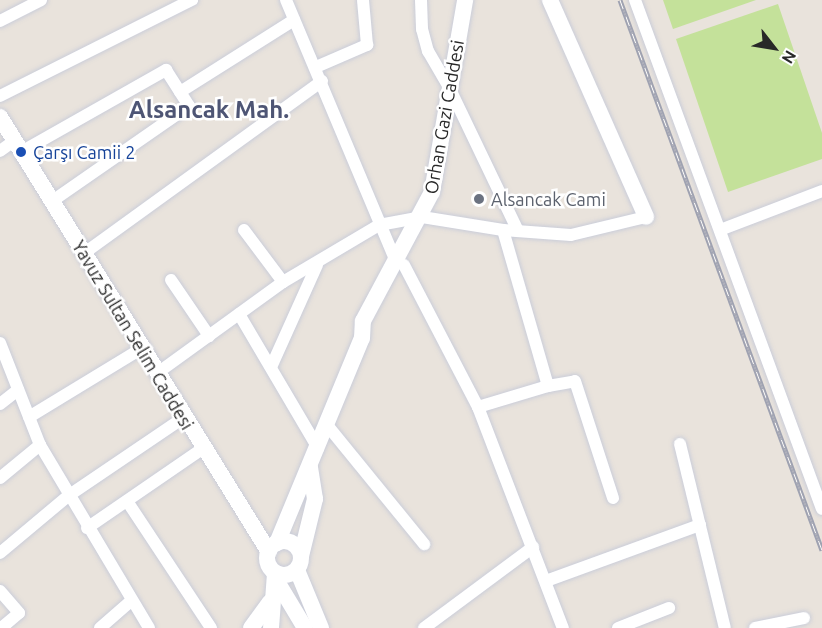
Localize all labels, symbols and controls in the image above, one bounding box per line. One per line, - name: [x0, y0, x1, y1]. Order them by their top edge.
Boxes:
- north arrow: [744, 18, 804, 78]
- street label: Orhan Gazi Caddesi: [420, 38, 468, 196]
- text: N: [779, 48, 800, 67]
- district label: Alsancak Mah.: [129, 96, 289, 124]
- place label: Çarşı Camii 2: [33, 141, 135, 163]
- marker: Çarşı Camii 2: [14, 145, 28, 159]
- place label: Alsancak Cami: [491, 188, 606, 210]
- marker: Alsancak Cami: [472, 192, 486, 206]
- street label: Yavuz Sultan Selim Caddesi: [68, 236, 198, 434]

